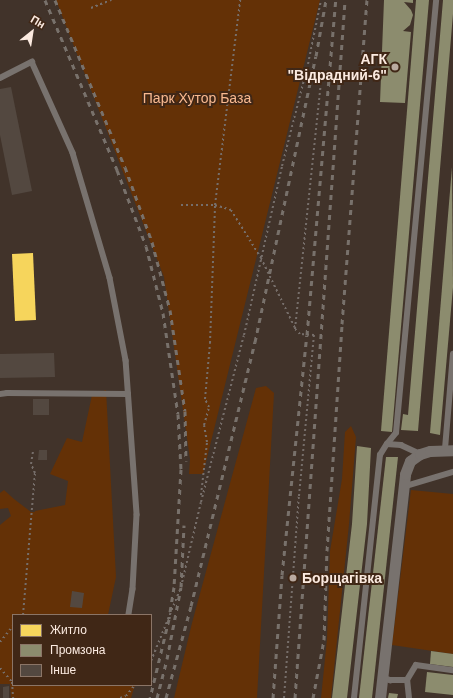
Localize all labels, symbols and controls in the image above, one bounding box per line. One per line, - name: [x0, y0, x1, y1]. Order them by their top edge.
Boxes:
- north arrow: [12, 12, 52, 52]
- text: Пн: [29, 13, 47, 30]
- place label: АГК "Відрадний-6": [287, 51, 387, 84]
- marker: АГК "Відрадний-6": [390, 62, 400, 72]
- park label: Парк Хутор База: [143, 90, 251, 106]
- place label: Борщагівка: [302, 570, 382, 586]
- marker: Борщагівка: [287, 572, 299, 584]
- legend: [12, 614, 152, 686]
- text: Житло: [50, 623, 87, 637]
- text: Промзона: [50, 643, 105, 657]
- text: Інше: [50, 663, 76, 677]

